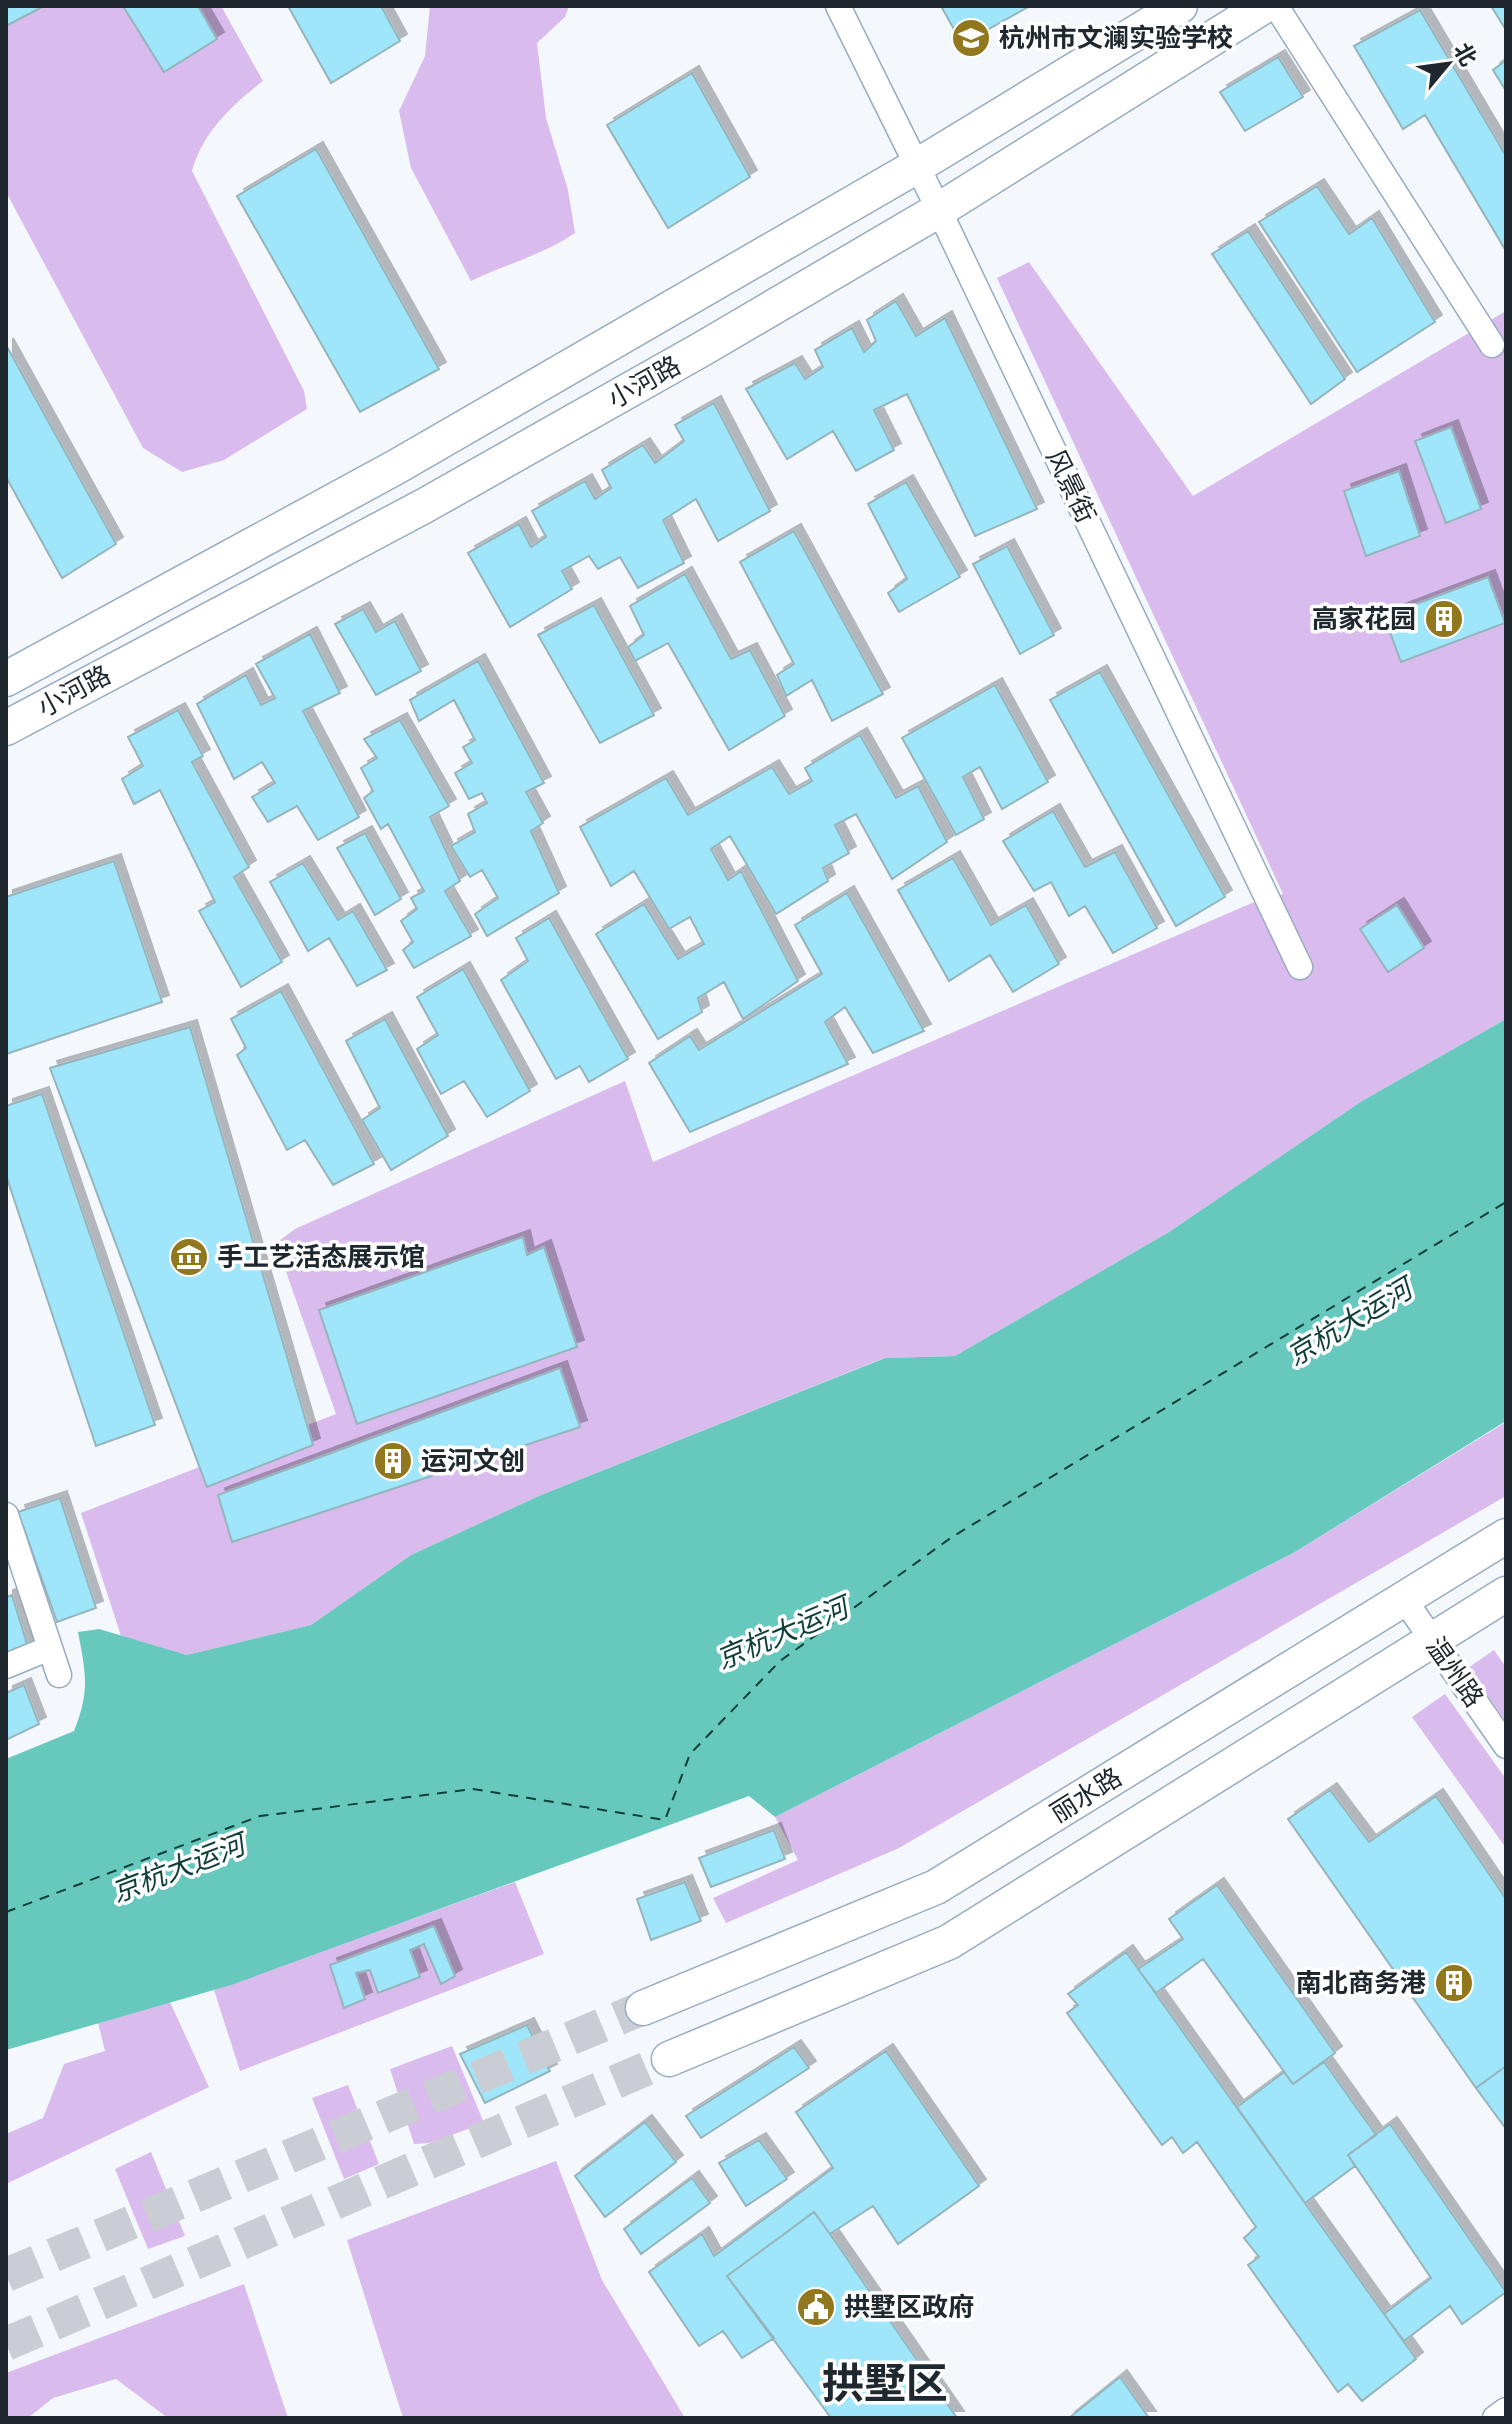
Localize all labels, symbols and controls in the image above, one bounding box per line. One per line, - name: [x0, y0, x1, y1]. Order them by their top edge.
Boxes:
- school or university icon: 杭州市文澜实验学校: [950, 17, 992, 59]
- place label: 杭州市文澜实验学校: [999, 23, 1233, 53]
- north arrow: [1408, 24, 1488, 104]
- text: 北: [1449, 39, 1481, 70]
- street label: 小河路: [603, 350, 685, 414]
- street label: 风景街: [1040, 444, 1102, 528]
- building icon: 高家花园: [1423, 598, 1465, 640]
- place label: 高家花园: [1312, 604, 1416, 634]
- street label: 小河路: [33, 659, 115, 723]
- museum icon: 手工艺活态展示馆: [168, 1236, 210, 1278]
- place label: 手工艺活态展示馆: [217, 1242, 425, 1272]
- water label: 京杭大运河: [1281, 1270, 1422, 1373]
- building icon: 运河文创: [372, 1440, 414, 1482]
- place label: 运河文创: [421, 1446, 525, 1476]
- water label: 京杭大运河: [711, 1589, 858, 1676]
- street label: 温州路: [1420, 1631, 1490, 1713]
- street label: 丽水路: [1045, 1762, 1127, 1828]
- water label: 京杭大运河: [107, 1826, 254, 1909]
- building icon: 南北商务港: [1433, 1962, 1475, 2004]
- place label: 南北商务港: [1296, 1968, 1426, 1998]
- public building icon: 拱墅区政府: [795, 2286, 837, 2328]
- place label: 拱墅区政府: [844, 2292, 974, 2322]
- district label: 拱墅区: [822, 2359, 948, 2408]

